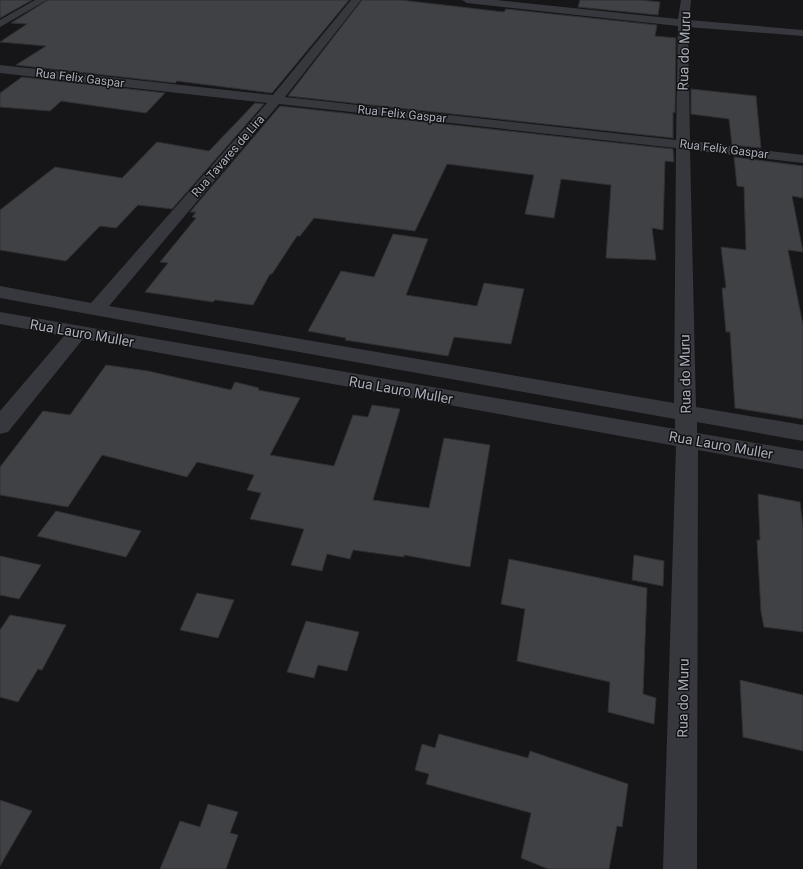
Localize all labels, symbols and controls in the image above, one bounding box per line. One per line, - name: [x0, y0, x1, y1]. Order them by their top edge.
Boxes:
- street label: Rua do Muru: [675, 11, 693, 91]
- street label: Rua Felix Gaspar: [35, 66, 125, 90]
- street label: Rua Felix Gaspar: [357, 102, 447, 126]
- street label: Rua Tavares de Lira: [189, 112, 267, 200]
- street label: Rua Felix Gaspar: [679, 137, 769, 161]
- street label: Rua Lauro Muller: [29, 316, 135, 350]
- street label: Rua do Muru: [676, 334, 694, 414]
- street label: Rua Lauro Muller: [348, 373, 454, 407]
- street label: Rua Lauro Muller: [668, 428, 774, 462]
- street label: Rua do Muru: [674, 658, 692, 738]

